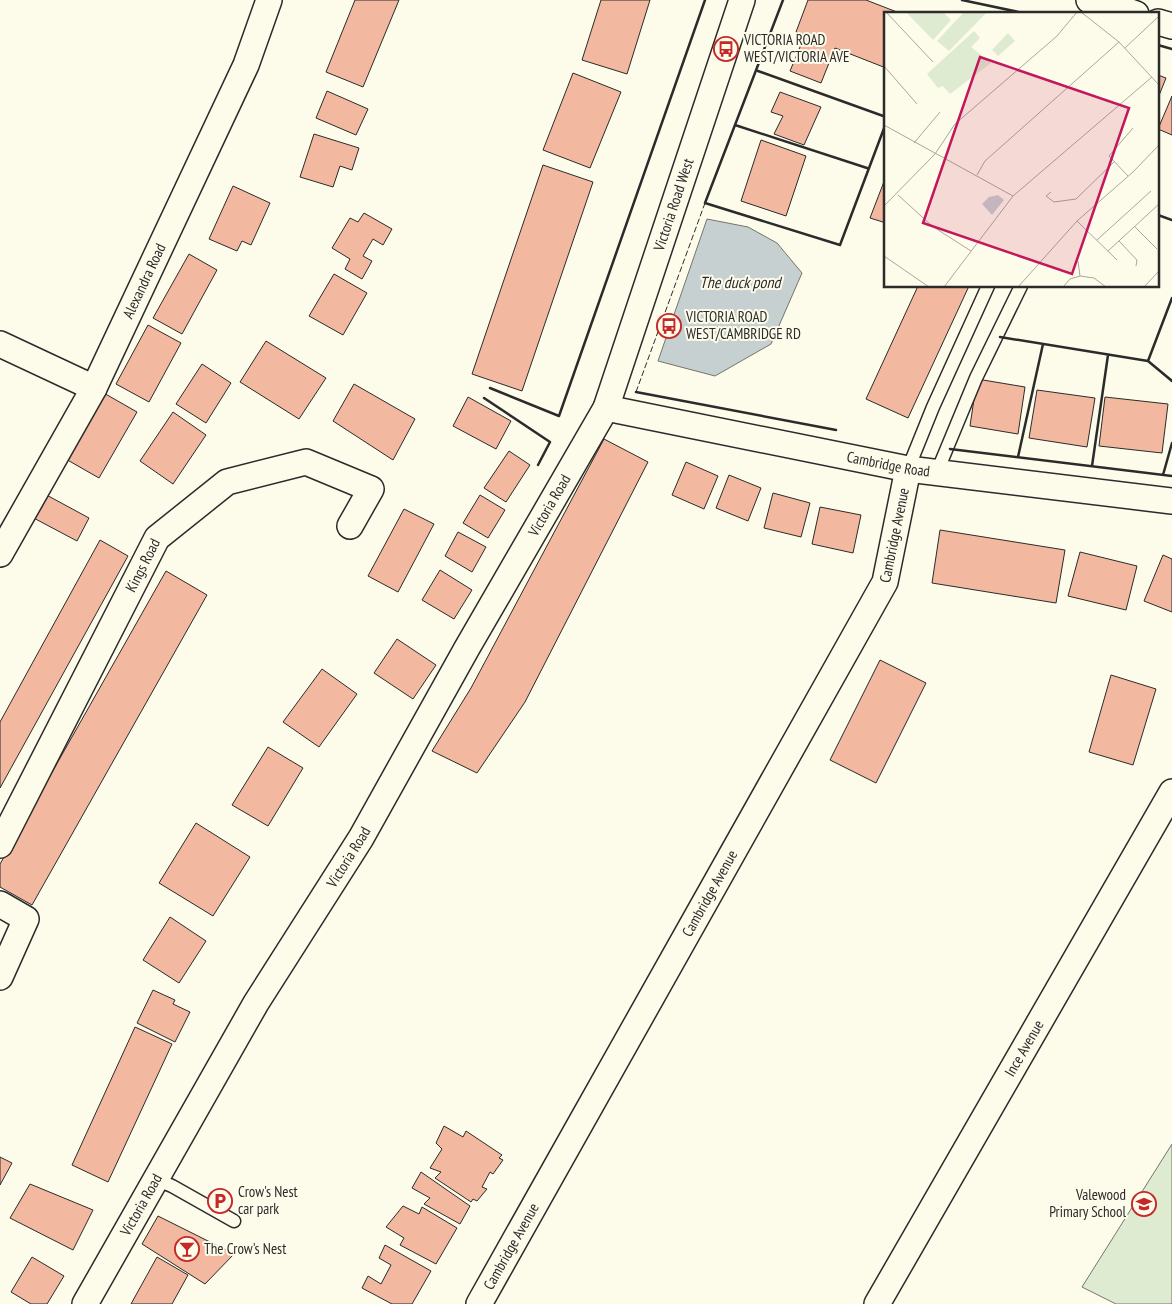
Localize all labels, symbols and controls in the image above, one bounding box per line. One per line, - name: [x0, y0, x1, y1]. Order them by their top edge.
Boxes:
- inset map: [884, 12, 1160, 288]
- place label: VICTORIA ROAD WEST/VICTORIA AVE: [743, 30, 849, 66]
- bus stop icon: VICTORIA ROAD WEST/VICTORIA AVE: [713, 36, 739, 62]
- street label: Victoria Road West: [649, 156, 698, 254]
- street label: Alexandra Road: [118, 240, 170, 321]
- water label: The duck pond: [700, 272, 782, 292]
- place label: VICTORIA ROAD WEST/CAMBRIDGE RD: [685, 307, 801, 343]
- bus stop icon: VICTORIA ROAD WEST/CAMBRIDGE RD: [656, 313, 682, 339]
- street label: Cambridge Road: [845, 447, 931, 481]
- street label: Victoria Road: [523, 471, 574, 540]
- street label: Cambridge Avenue: [875, 486, 913, 584]
- street label: Kings Road: [121, 535, 164, 595]
- street label: Victoria Road: [321, 823, 374, 892]
- street label: Cambridge Avenue: [678, 847, 741, 940]
- street label: Ince Avenue: [1000, 1016, 1048, 1080]
- street label: Victoria Road: [115, 1170, 166, 1240]
- place label: Crow's Nest car park: [238, 1182, 298, 1218]
- place label: Valewood Primary School: [1049, 1185, 1126, 1221]
- parking icon: Crow's Nest car park: [207, 1188, 233, 1214]
- school or university icon: Valewood Primary School: [1131, 1191, 1157, 1217]
- street label: Cambridge Avenue: [479, 1200, 543, 1293]
- bar icon: The Crow's Nest: [174, 1236, 200, 1262]
- place label: The Crow's Nest: [204, 1239, 286, 1258]

